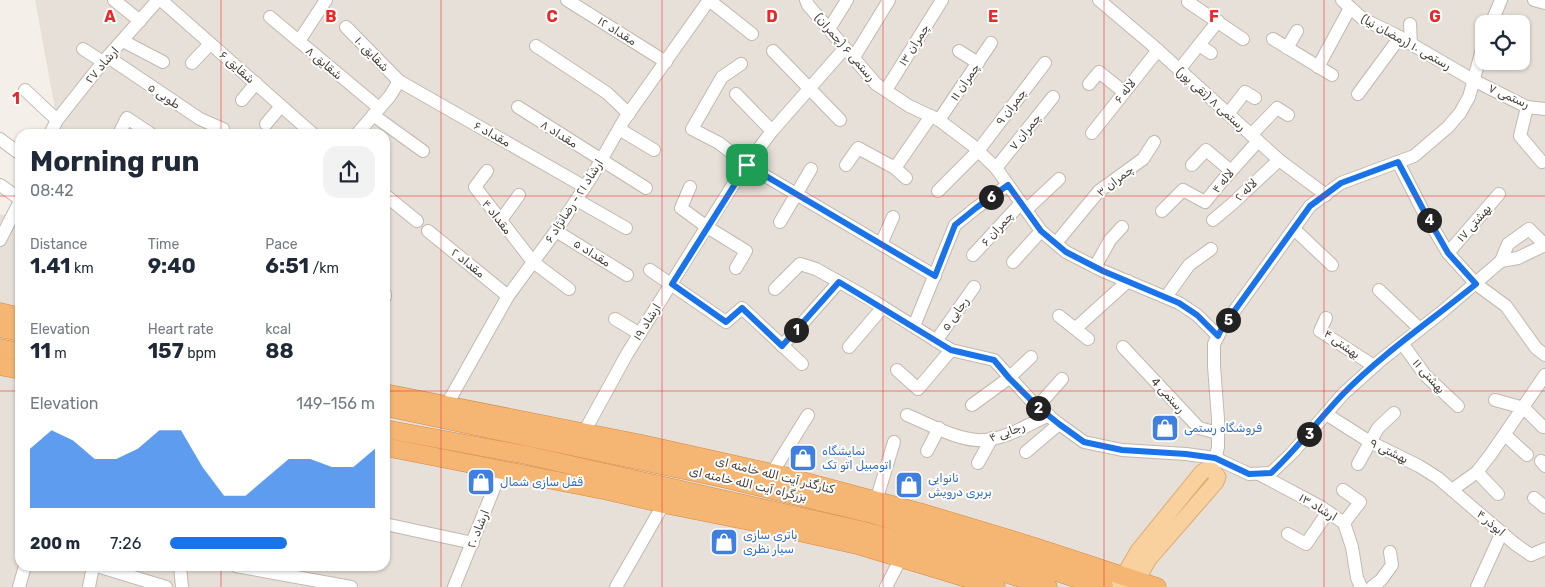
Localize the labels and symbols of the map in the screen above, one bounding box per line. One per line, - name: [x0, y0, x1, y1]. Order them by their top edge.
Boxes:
- text: A: [104, 7, 116, 26]
- text: B: [325, 7, 337, 26]
- text: C: [546, 7, 558, 26]
- text: D: [766, 7, 778, 26]
- text: E: [988, 7, 998, 26]
- text: F: [1209, 7, 1219, 26]
- text: G: [1429, 7, 1441, 26]
- street label: رستمی ۶ (چمران): [811, 10, 878, 84]
- street label: رستمی ۱۰ (رمضان نیا): [1358, 11, 1454, 73]
- street label: مقداد ۱۲: [595, 14, 639, 49]
- street label: چمران ۱۳: [896, 22, 933, 69]
- street label: شقایق ۱۰: [351, 34, 392, 75]
- street label: ارشاد ۲۷: [82, 44, 122, 87]
- street label: شقایق ۸: [302, 44, 345, 83]
- street label: شقایق ۶: [216, 48, 258, 87]
- street label: چمران ۱۱: [947, 61, 983, 104]
- street label: رستمی ۸ (تقی پور): [1173, 64, 1249, 135]
- street label: لاله ۶: [1111, 76, 1139, 106]
- street label: طوبی ۵: [145, 80, 183, 113]
- street label: رستمی ۷: [1486, 81, 1532, 112]
- street label: چمران ۹: [993, 86, 1030, 128]
- text: 1: [12, 89, 20, 108]
- street label: چمران ۷: [1006, 111, 1045, 154]
- street label: مقداد ۸: [538, 117, 580, 151]
- street label: مقداد ۶: [471, 118, 513, 150]
- pin: [726, 144, 768, 186]
- street label: ارشاد ۲۱ - رضانژاد ۶: [542, 157, 607, 246]
- street label: چمران ۳: [1094, 162, 1137, 200]
- street label: لاله ۴: [1209, 166, 1237, 196]
- street label: لاله ۲: [1232, 176, 1260, 204]
- pin: 6: [978, 184, 1004, 210]
- street label: مقداد ۴: [479, 197, 515, 237]
- street label: بهشتی ۱۷: [1454, 201, 1495, 245]
- pin: 4: [1416, 208, 1442, 232]
- street label: چمران ۶: [978, 209, 1017, 250]
- street label: مقداد ۵: [571, 236, 613, 270]
- street label: مقداد ۲: [448, 245, 488, 281]
- street label: رجایی ۵: [938, 295, 972, 334]
- street label: ارشاد ۱۹: [630, 301, 665, 344]
- pin: 5: [1216, 308, 1240, 332]
- pin: 1: [784, 318, 808, 342]
- street label: بهشتی ۴: [1321, 327, 1363, 362]
- street label: بهشتی ۱۱: [1409, 356, 1448, 397]
- street label: رستمی 4: [1147, 374, 1188, 416]
- pin: 2: [1026, 396, 1050, 420]
- shop icon: فروشگاه رستمی: [1150, 413, 1180, 443]
- street label: رجایی ۴: [987, 419, 1027, 446]
- place label: فروشگاه رستمی: [1184, 421, 1262, 436]
- pin: 3: [1296, 422, 1322, 446]
- street label: بهشتی ۹: [1367, 436, 1411, 467]
- shop icon: نمایشگاه اتومبیل اتو تک: [788, 443, 818, 473]
- place label: نمایشگاه اتومبیل اتو تک: [822, 444, 892, 473]
- street label: کنارگذر آیت الله خامنه ای: [714, 453, 836, 498]
- street label: بزرگراه آیت الله خامنه ای: [688, 464, 808, 505]
- shop icon: قفل سازی شمال: [466, 467, 496, 497]
- shop icon: نانوایی بربری درویش: [894, 470, 924, 500]
- place label: نانوایی بربری درویش: [928, 471, 992, 500]
- place label: قفل سازی شمال: [500, 475, 583, 490]
- street label: ارشاد ۱۳: [1296, 490, 1340, 525]
- street label: ابوذر ۴: [1473, 507, 1508, 540]
- street label: ارشاد ۲۰: [464, 508, 493, 551]
- shop icon: باتری سازی سیار نظری: [709, 527, 739, 557]
- place label: باتری سازی سیار نظری: [743, 528, 798, 557]

